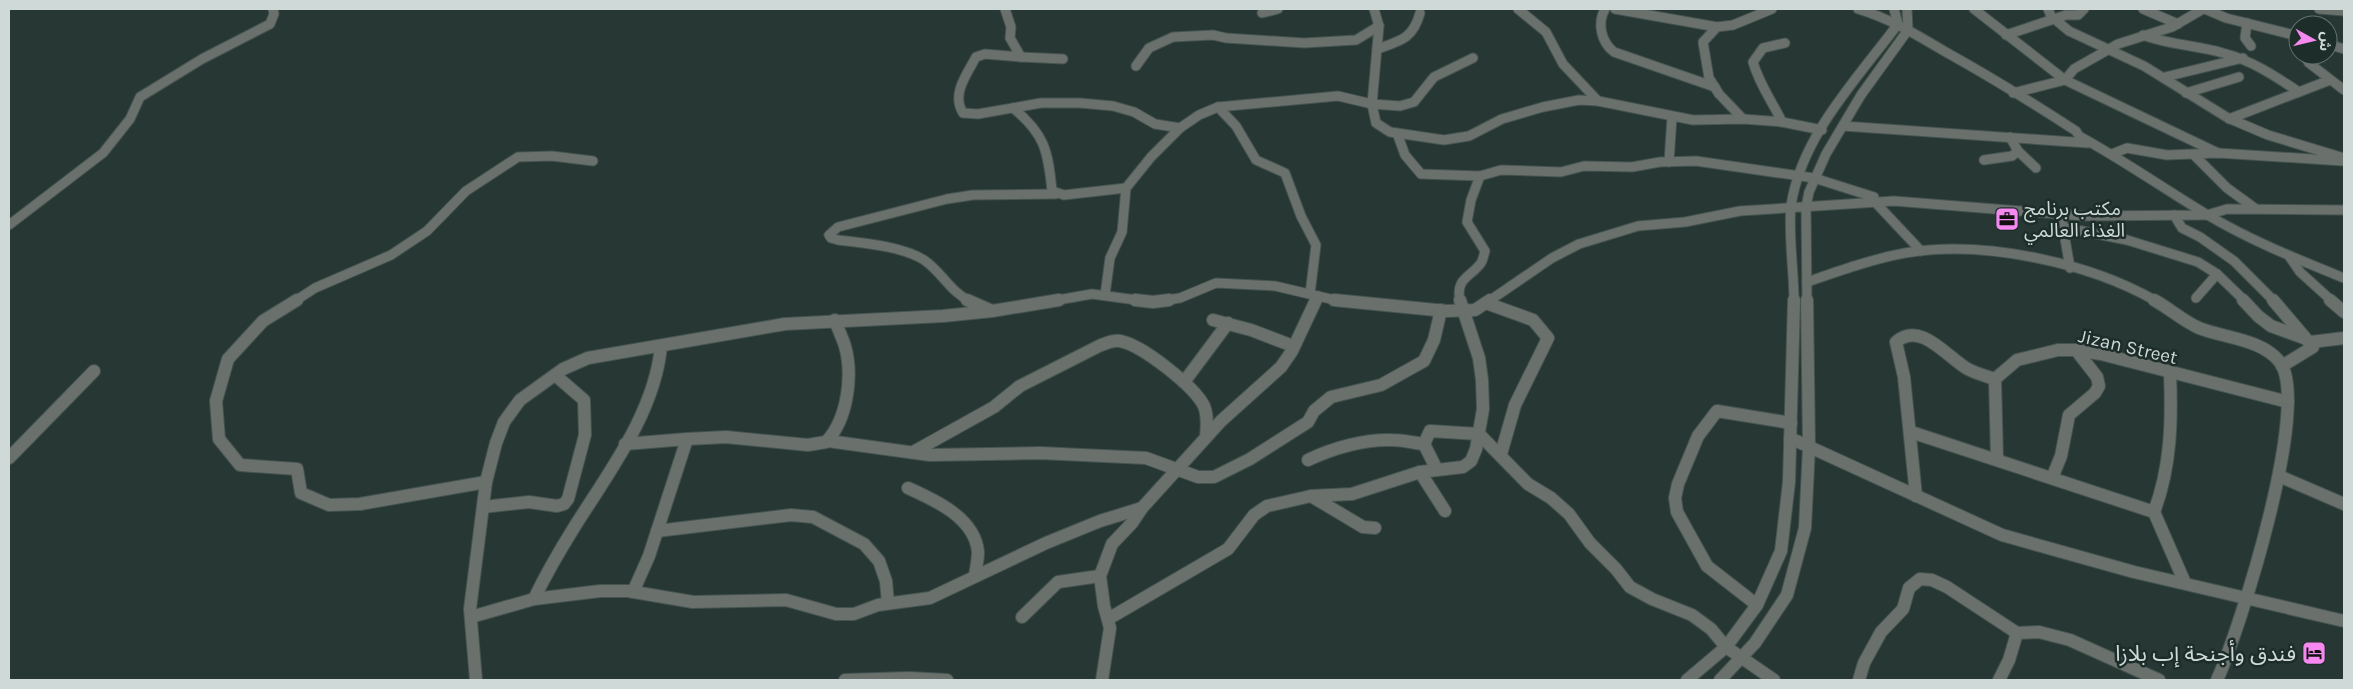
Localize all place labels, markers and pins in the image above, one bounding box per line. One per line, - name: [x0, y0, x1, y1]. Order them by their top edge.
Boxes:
- place label: مكتب برنامج الغذاء العالمي: [2024, 198, 2125, 245]
- office icon: مكتب برنامج الغذاء العالمي: [1994, 206, 2020, 232]
- place label: فندق وأجنحة إب بلازا: [2115, 640, 2296, 668]
- hotel icon: فندق وأجنحة إب بلازا: [2301, 640, 2327, 666]

